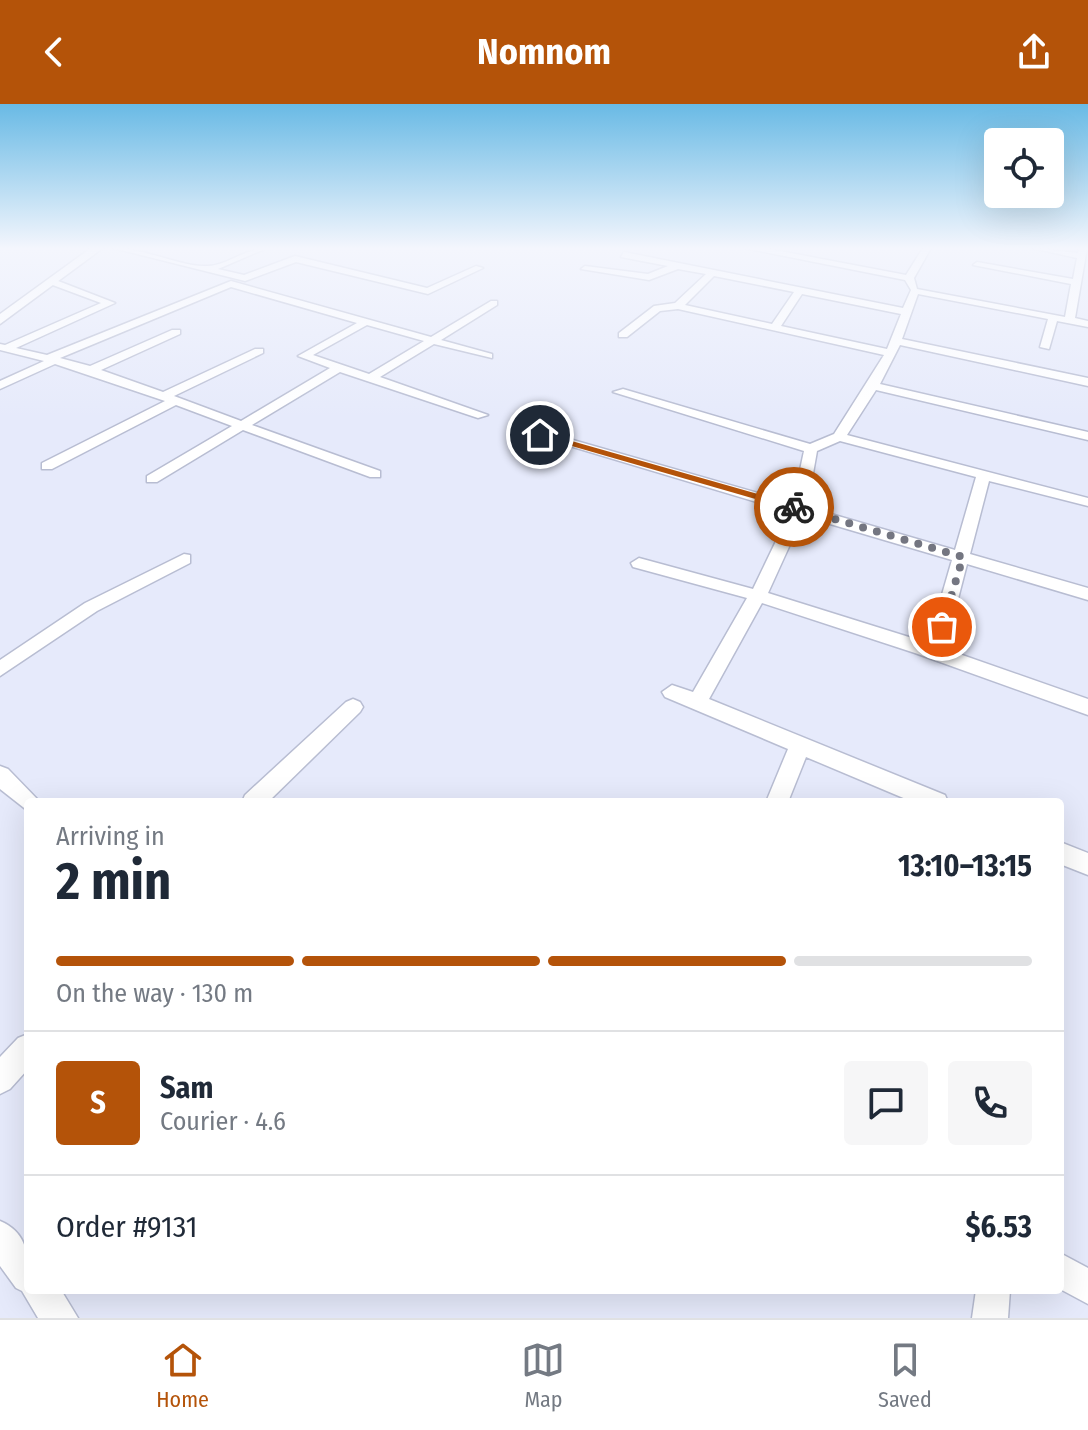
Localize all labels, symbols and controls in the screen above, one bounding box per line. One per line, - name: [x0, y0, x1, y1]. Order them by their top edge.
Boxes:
- icon: back: [32, 30, 76, 74]
- text: Nomnom: [477, 30, 611, 74]
- icon: share: [1012, 30, 1056, 74]
- map controls: [984, 128, 1064, 208]
- button: locate: [984, 128, 1064, 208]
- pin: [506, 401, 574, 469]
- icon: home: [518, 413, 562, 457]
- courier: [754, 467, 834, 547]
- icon: bike: [772, 485, 816, 529]
- pin: [908, 593, 976, 661]
- icon: bag: [920, 605, 964, 649]
- text: Arriving in: [56, 821, 165, 852]
- text: 13:10–13:15: [898, 848, 1032, 884]
- text: 2 min: [56, 850, 171, 913]
- text: On the way · 130 m: [56, 978, 253, 1009]
- button: chat: [844, 1061, 928, 1145]
- button: phone: [948, 1061, 1032, 1145]
- text: Sam: [160, 1070, 213, 1106]
- text: S: [90, 1085, 106, 1121]
- text: Courier · 4.6: [160, 1106, 286, 1137]
- text: Order #9131: [56, 1209, 197, 1245]
- text: $6.53: [966, 1209, 1032, 1245]
- tab: Home: [156, 1338, 209, 1413]
- tab: Map: [521, 1338, 565, 1413]
- tab: Saved: [878, 1338, 932, 1413]

